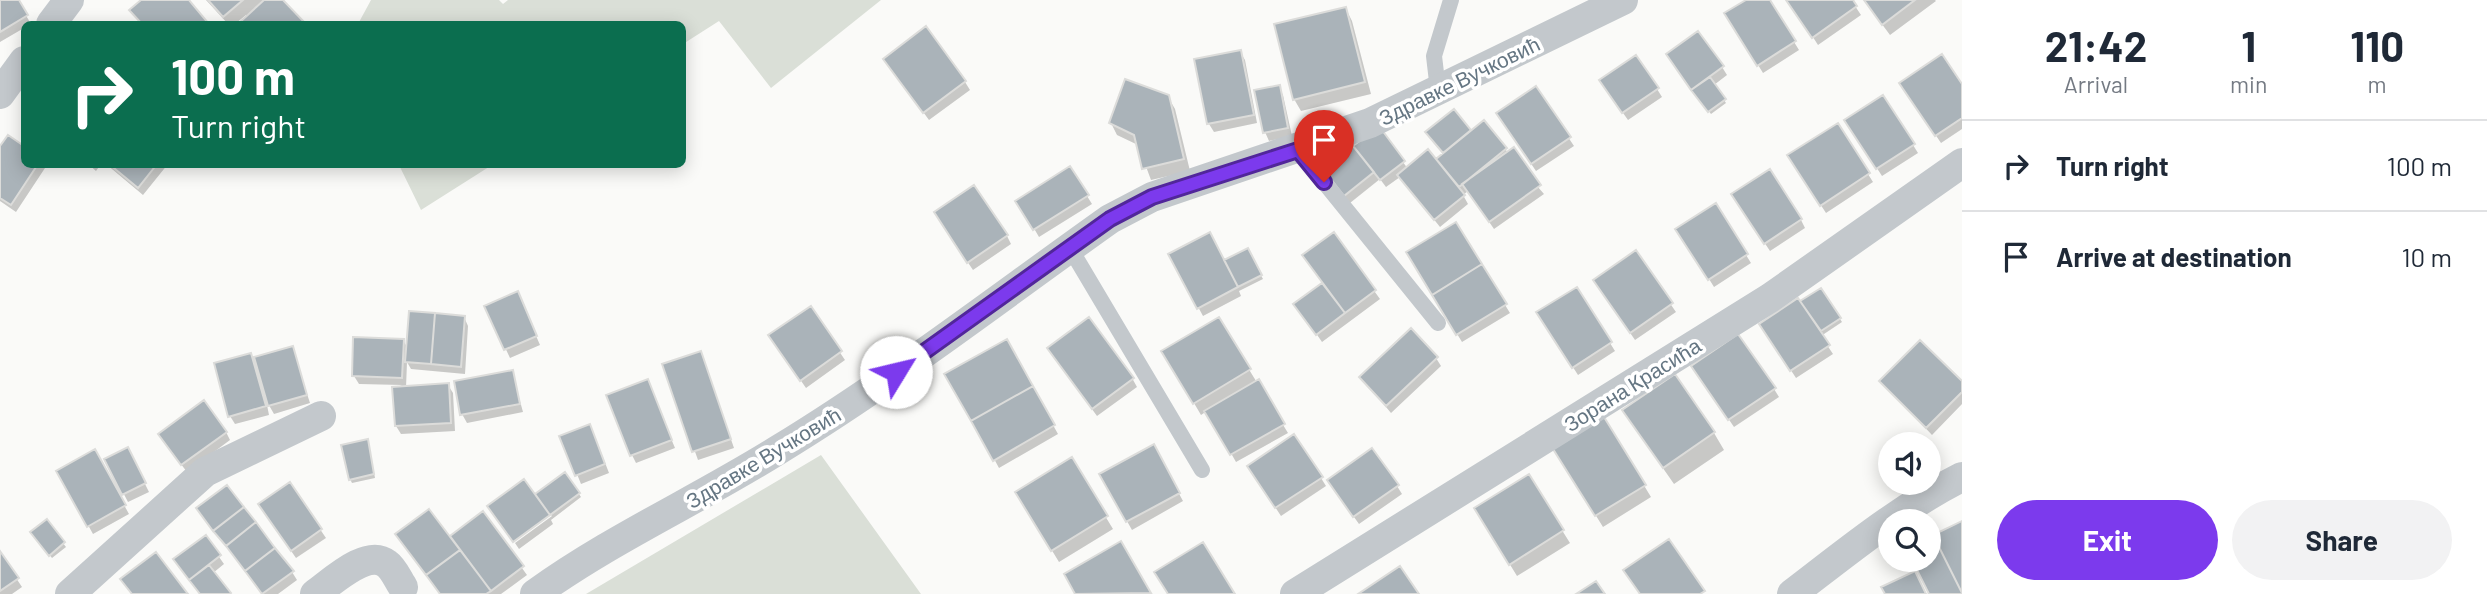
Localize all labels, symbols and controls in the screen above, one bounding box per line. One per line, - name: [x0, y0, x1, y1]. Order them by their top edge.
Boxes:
- text: 21:42: [2045, 20, 2147, 70]
- text: 1: [2241, 20, 2256, 70]
- text: 110: [2350, 20, 2404, 70]
- street label: Здравке Вучковић: [1375, 30, 1543, 130]
- text: 100 m: [171, 46, 295, 105]
- icon: right: [56, 49, 147, 140]
- text: Arrival: [2064, 70, 2128, 98]
- text: min: [2230, 70, 2267, 98]
- text: m: [2368, 70, 2387, 98]
- text: Turn right: [171, 106, 306, 144]
- pin: [1294, 110, 1354, 182]
- icon: arrive: [1305, 121, 1343, 159]
- icon: right: [1997, 147, 2035, 185]
- text: Turn right: [2056, 150, 2169, 181]
- text: 100 m: [2387, 150, 2452, 181]
- icon: arrive: [1997, 238, 2035, 276]
- text: Arrive at destination: [2056, 241, 2292, 272]
- text: 10 m: [2402, 241, 2452, 272]
- street label: Зорана Красића: [1559, 332, 1705, 436]
- position arrow: [859, 335, 933, 409]
- street label: Здравке Вучковић: [681, 401, 845, 513]
- map controls: [1878, 432, 1941, 572]
- button: sound: [1878, 432, 1941, 495]
- button: Exit: [1997, 500, 2218, 580]
- button: Share: [2232, 500, 2452, 580]
- button: search: [1878, 509, 1941, 572]

